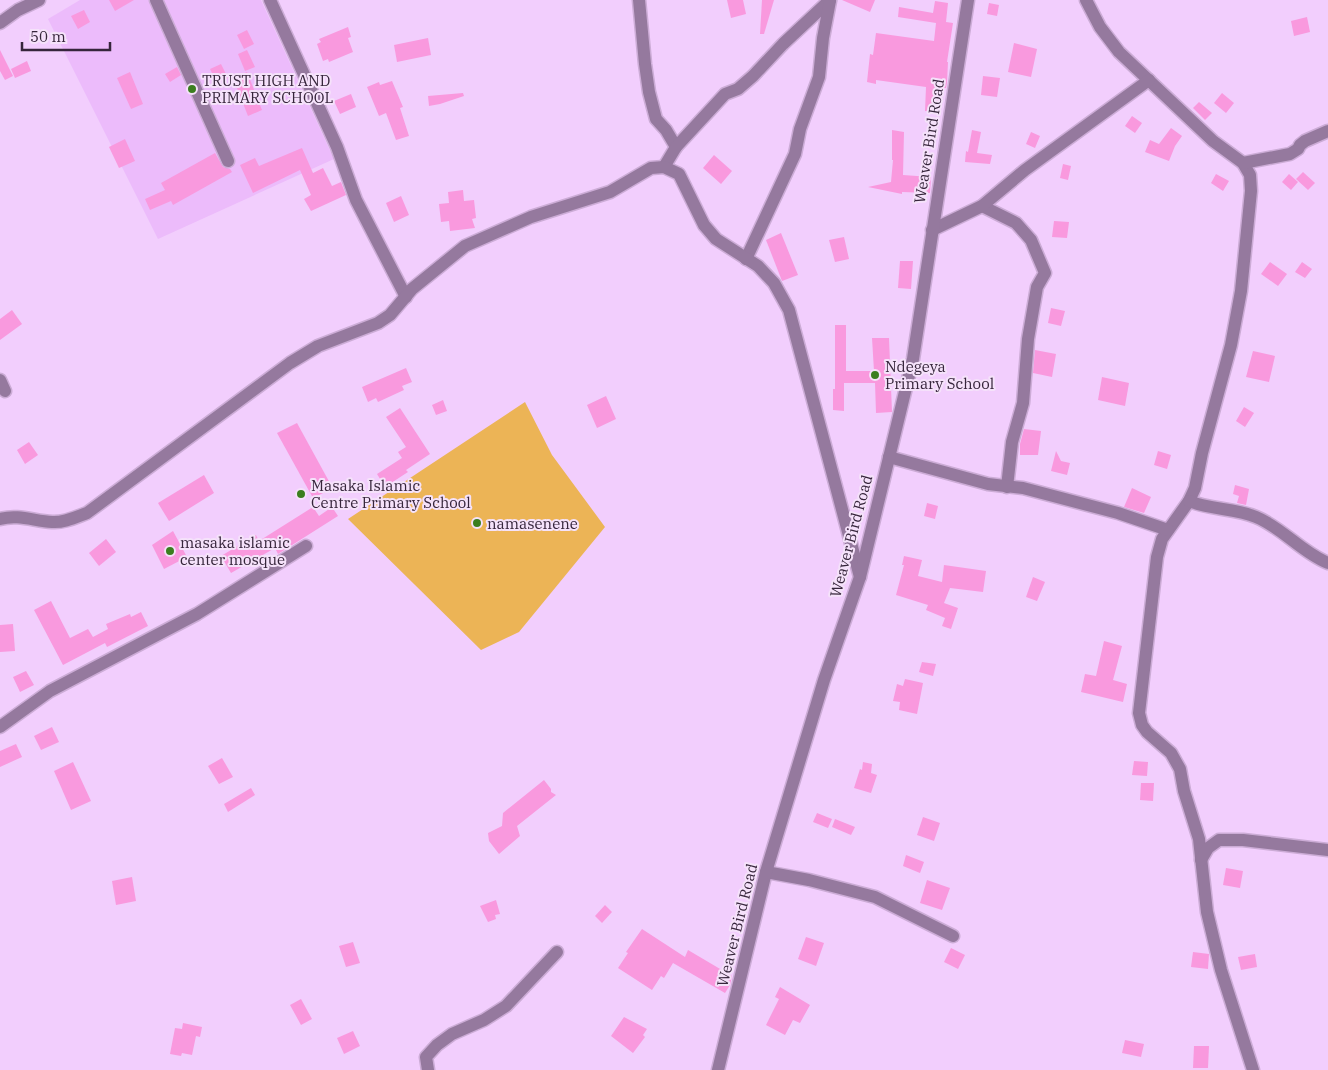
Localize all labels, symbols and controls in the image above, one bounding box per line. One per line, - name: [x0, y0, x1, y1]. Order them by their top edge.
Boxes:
- scale bar: [22, 20, 110, 52]
- text: 50 m: [30, 27, 66, 46]
- place label: TRUST HIGH AND PRIMARY SCHOOL: [202, 71, 334, 107]
- street label: Weaver Bird Road: [910, 77, 948, 205]
- marker: TRUST HIGH AND PRIMARY SCHOOL: [186, 83, 198, 95]
- place label: Ndegeya Primary School: [885, 357, 994, 393]
- marker: Ndegeya Primary School: [869, 369, 881, 381]
- street label: Weaver Bird Road: [826, 473, 876, 599]
- place label: Masaka Islamic Centre Primary School: [311, 476, 471, 512]
- marker: Masaka Islamic Centre Primary School: [295, 488, 307, 500]
- place label: namasenene: [487, 514, 578, 533]
- marker: namasenene: [471, 517, 483, 529]
- place label: masaka islamic center mosque: [180, 533, 290, 569]
- marker: masaka islamic center mosque: [164, 545, 176, 557]
- street label: Weaver Bird Road: [713, 862, 761, 988]

